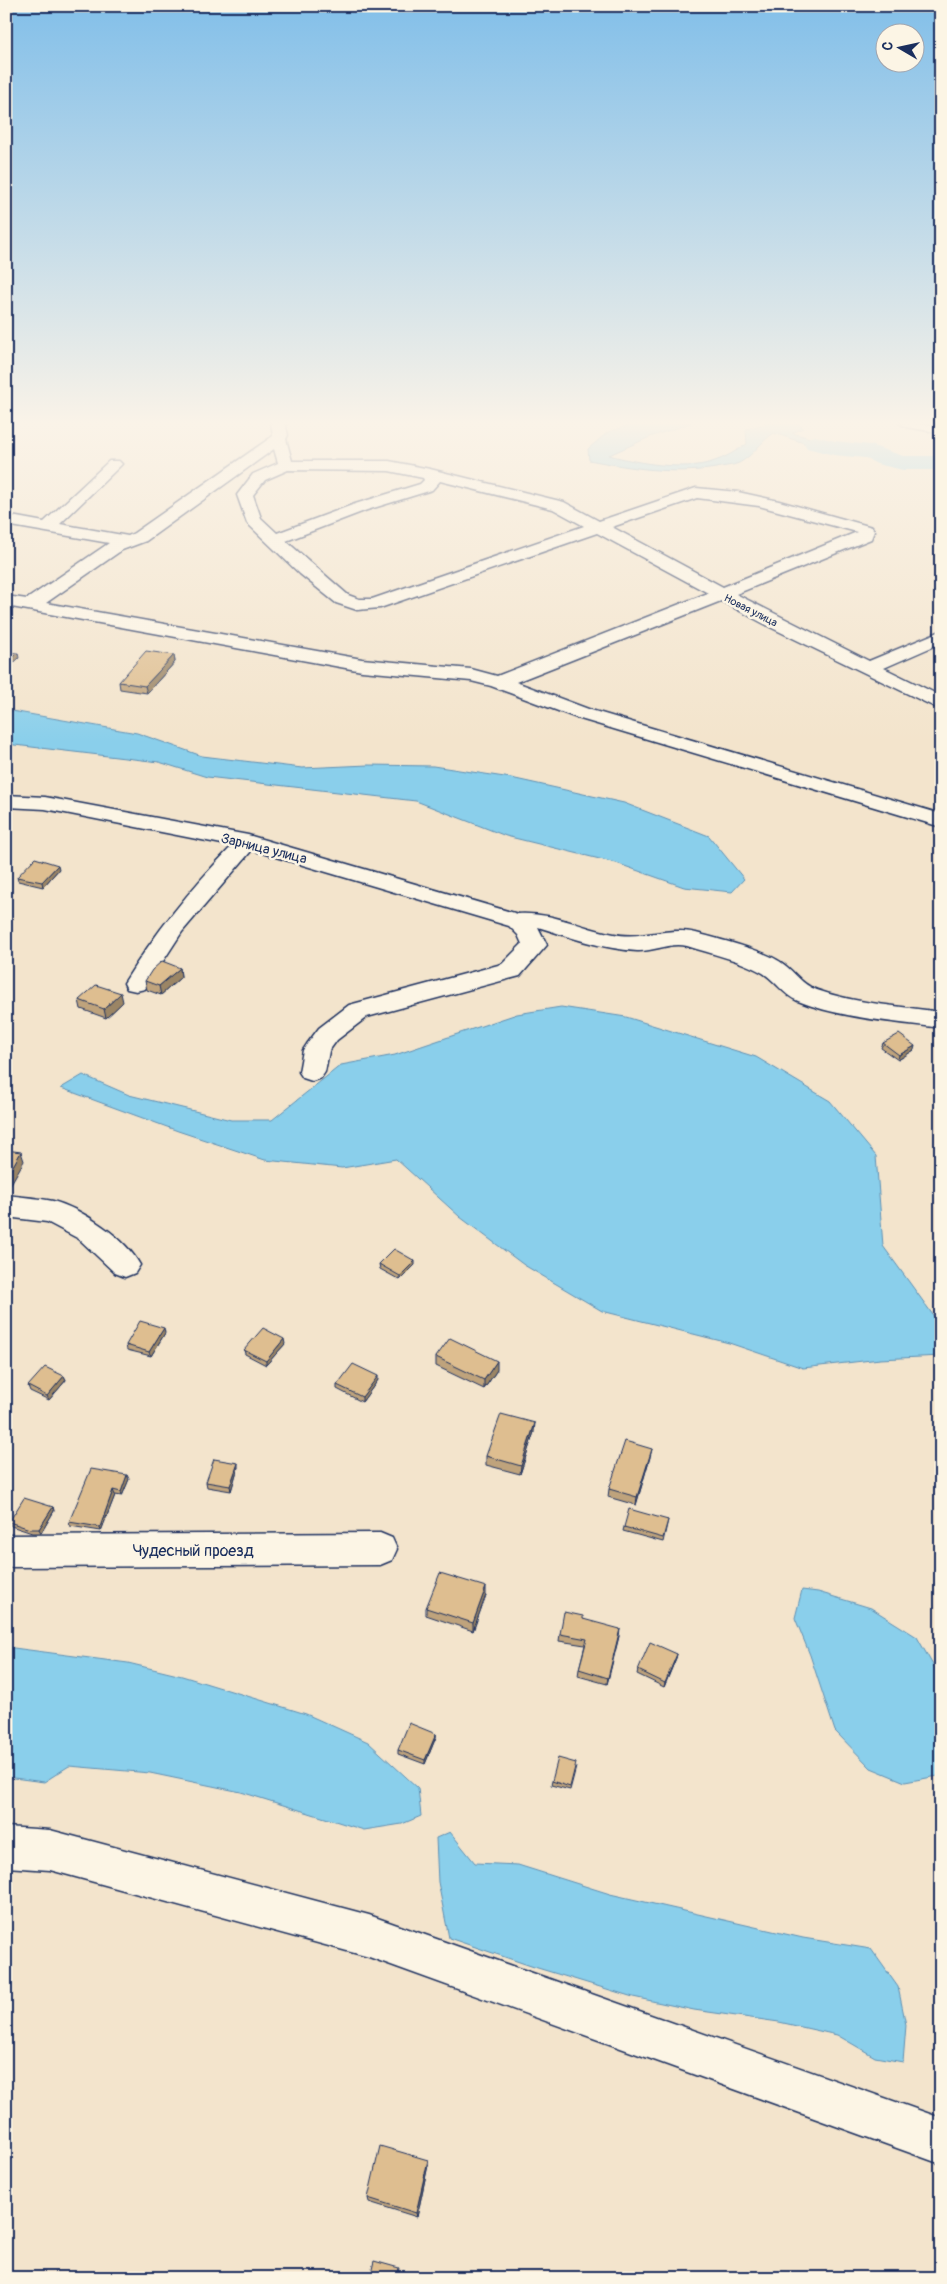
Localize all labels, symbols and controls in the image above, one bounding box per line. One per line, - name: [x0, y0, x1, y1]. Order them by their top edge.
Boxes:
- north arrow: [874, 22, 924, 72]
- text: С: [879, 40, 897, 52]
- street label: Новая улица: [722, 591, 780, 629]
- street label: Зарница улица: [219, 830, 309, 867]
- street label: Чудесный проезд: [133, 1541, 254, 1561]

